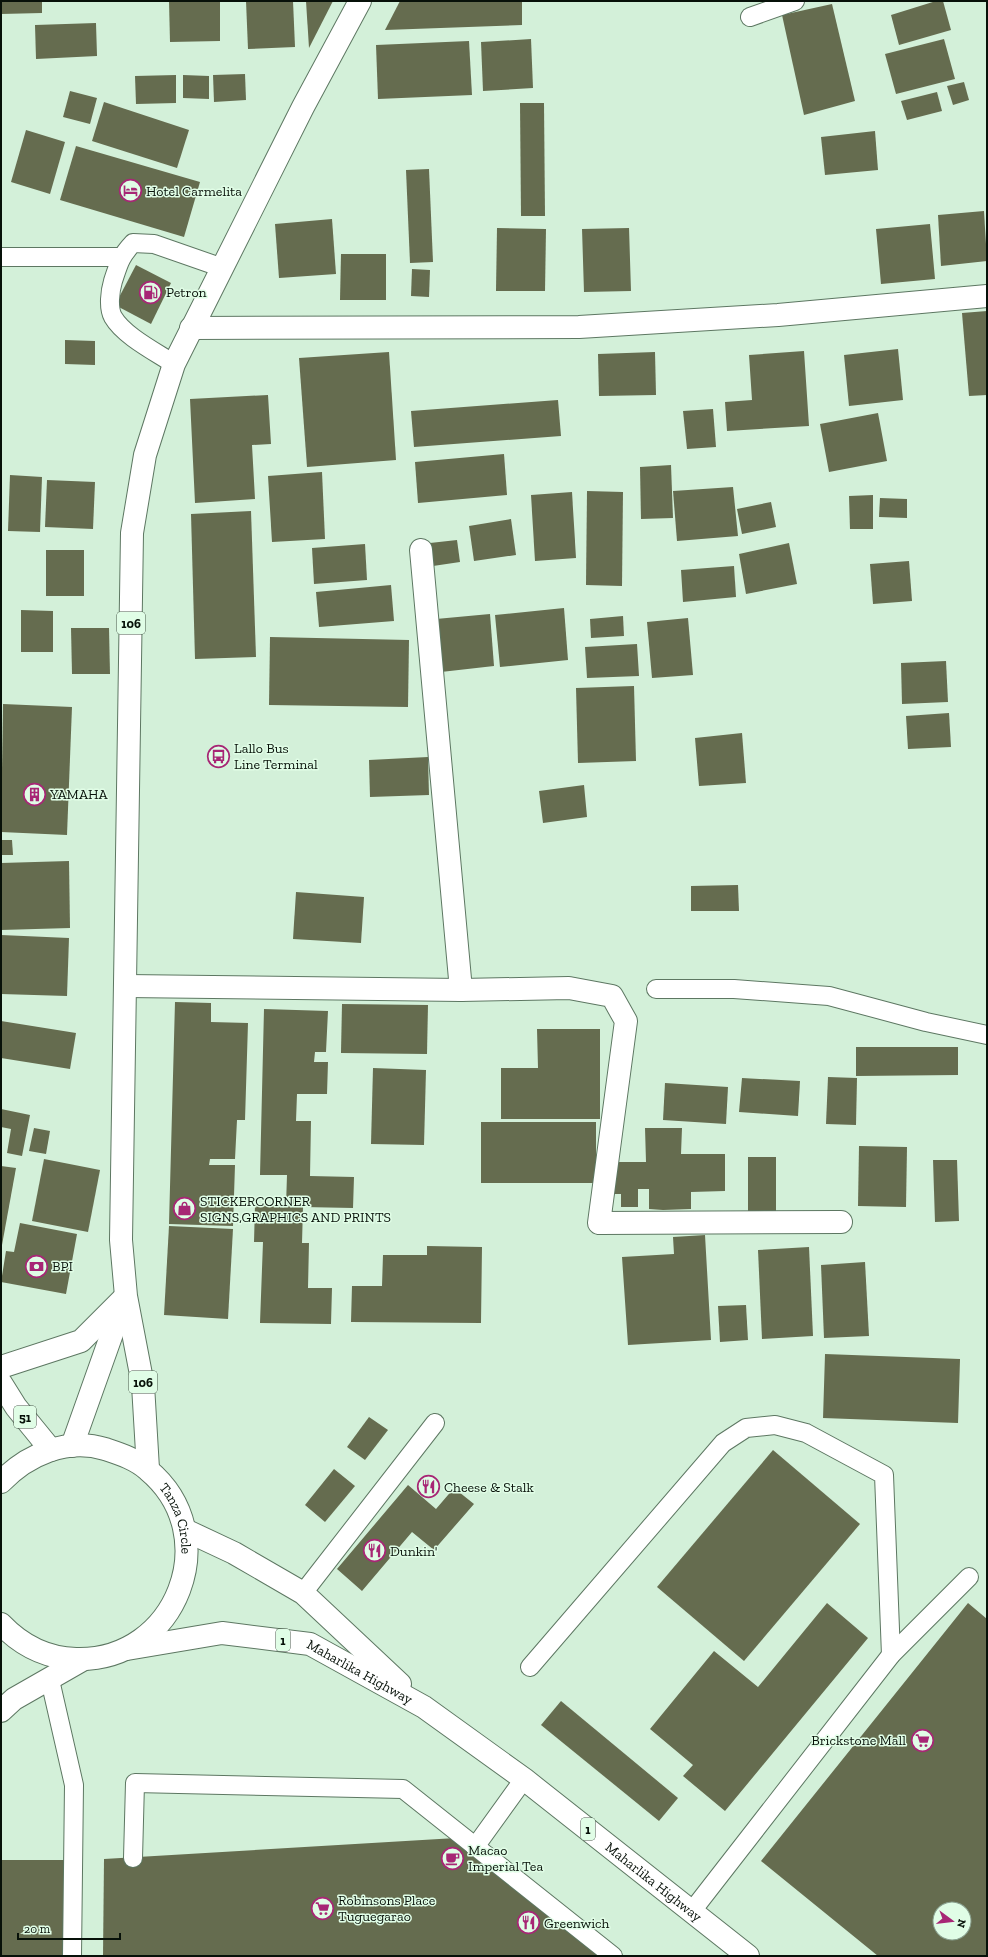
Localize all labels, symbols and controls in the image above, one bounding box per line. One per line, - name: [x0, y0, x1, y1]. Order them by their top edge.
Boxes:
- hotel icon: Hotel Carmelita: [117, 178, 143, 204]
- place label: Hotel Carmelita: [146, 183, 242, 200]
- fuel station icon: Petron: [137, 279, 163, 305]
- place label: Petron: [166, 284, 207, 301]
- road number: 106: [117, 612, 145, 634]
- place label: Lallo Bus Line Terminal: [234, 740, 318, 773]
- bus stop icon: Lallo Bus Line Terminal: [205, 743, 231, 769]
- building icon: YAMAHA: [22, 781, 48, 807]
- place label: YAMAHA: [49, 786, 109, 803]
- place label: STICKERCORNER SIGNS,GRAPHICS AND PRINTS: [200, 1193, 391, 1226]
- shop icon: STICKERCORNER SIGNS,GRAPHICS AND PRINTS: [171, 1196, 197, 1222]
- bank icon: BPI: [24, 1253, 50, 1279]
- place label: BPI: [52, 1258, 73, 1275]
- road number: 106: [129, 1371, 157, 1393]
- road number: 51: [14, 1406, 36, 1428]
- restaurant icon: Cheese & Stalk: [416, 1474, 442, 1500]
- street label: Tanza Circle: [156, 1479, 195, 1554]
- place label: Cheese & Stalk: [444, 1479, 534, 1496]
- restaurant icon: Dunkin': [362, 1538, 388, 1564]
- place label: Dunkin': [390, 1543, 437, 1560]
- road number: 1: [276, 1629, 290, 1651]
- street label: Maharlika Highway: [304, 1635, 417, 1708]
- supermarket icon: Brickstone Mall: [909, 1727, 935, 1753]
- place label: Brickstone Mall: [811, 1732, 906, 1749]
- road number: 1: [581, 1818, 595, 1840]
- street label: Maharlika Highway: [602, 1838, 706, 1926]
- place label: Macao Imperial Tea: [468, 1842, 543, 1875]
- cafe icon: Macao Imperial Tea: [440, 1845, 466, 1871]
- place label: Robinsons Place Tuguegarao: [338, 1892, 436, 1925]
- supermarket icon: Robinsons Place Tuguegarao: [309, 1895, 335, 1921]
- north arrow: [932, 1901, 972, 1941]
- restaurant icon: Greenwich: [516, 1910, 542, 1936]
- scale bar: [18, 1915, 120, 1941]
- place label: Greenwich: [544, 1915, 610, 1932]
- text: N: [954, 1918, 969, 1930]
- text: 20 m: [24, 1922, 51, 1936]

